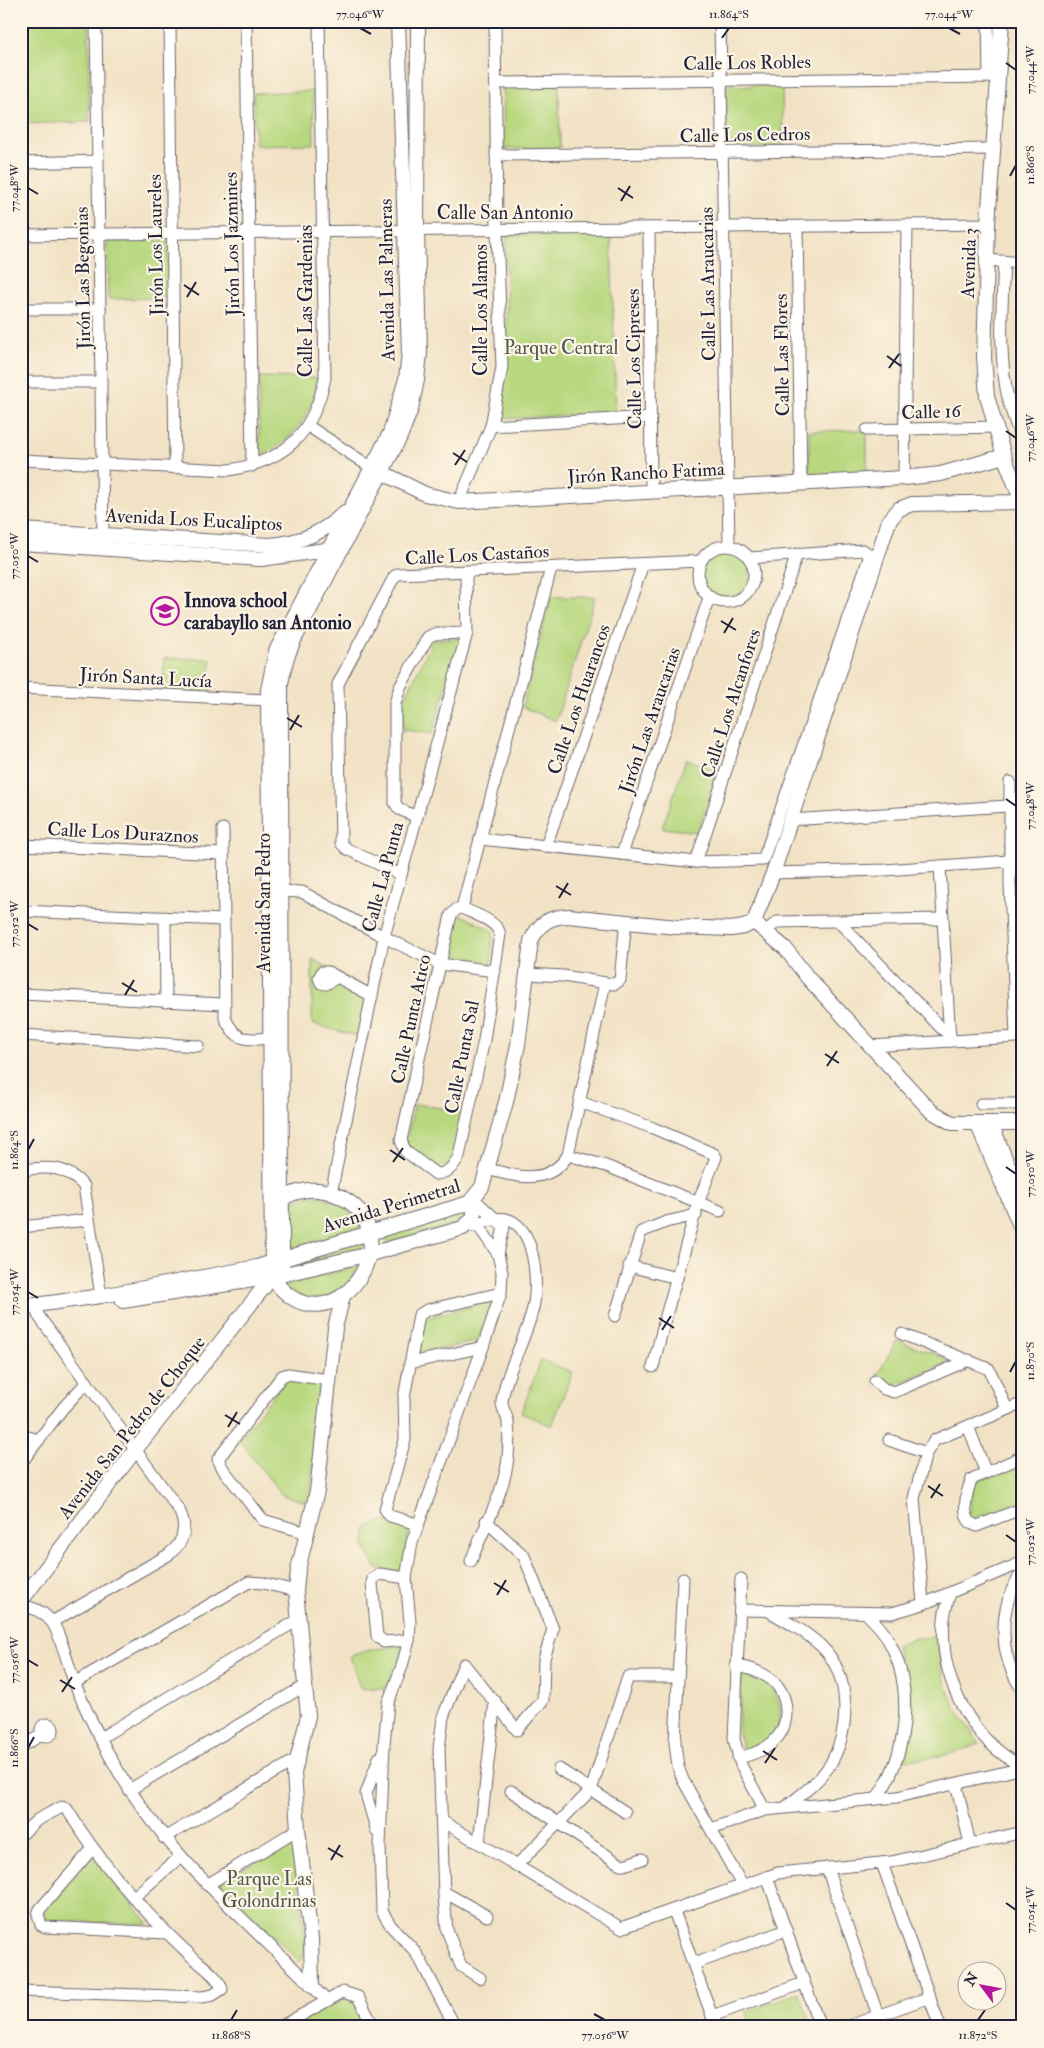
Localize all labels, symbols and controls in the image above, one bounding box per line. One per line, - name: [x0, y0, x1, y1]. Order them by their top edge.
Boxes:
- text: 77.046°W: [336, 7, 385, 22]
- text: 11.864°S: [709, 7, 749, 22]
- text: 77.044°W: [925, 7, 974, 22]
- text: 77.044°W: [1023, 45, 1038, 94]
- street label: Calle Los Robles: [683, 50, 811, 76]
- street label: Calle Los Cedros: [679, 122, 811, 148]
- text: 11.866°S: [1023, 145, 1038, 185]
- text: 77.048°W: [7, 163, 22, 212]
- street label: Jirón Los Jazmines: [219, 172, 245, 317]
- street label: Jirón Los Laureles: [143, 174, 169, 317]
- street label: Avenida Las Palmeras: [374, 198, 400, 363]
- street label: Calle San Antonio: [437, 201, 573, 225]
- street label: Jirón Las Begonias: [70, 206, 96, 351]
- street label: Calle Las Araucarias: [695, 207, 721, 361]
- street label: Calle Las Gardenias: [294, 225, 318, 377]
- street label: Avenida 3: [956, 227, 982, 300]
- street label: Calle Los Alamos: [469, 244, 493, 376]
- street label: Calle Los Cipreses: [621, 288, 648, 430]
- street label: Calle Las Flores: [769, 293, 795, 417]
- park label: Parque Central: [504, 336, 618, 360]
- street label: Calle 16: [901, 399, 963, 425]
- text: 77.046°W: [1023, 413, 1038, 462]
- street label: Jirón Rancho Fatima: [566, 457, 726, 489]
- street label: Avenida Los Eucaliptos: [104, 503, 283, 538]
- text: 77.050°W: [7, 532, 22, 580]
- street label: Calle Los Castaños: [404, 539, 550, 571]
- place label: Innova school carabayllo san Antonio: [184, 589, 351, 636]
- school or university icon: Innova school carabayllo san Antonio: [150, 596, 180, 626]
- street label: Calle Los Huarancos: [542, 621, 616, 778]
- street label: Calle Los Alcanfores: [696, 626, 766, 781]
- street label: Jirón Las Araucarias: [613, 644, 686, 798]
- street label: Jirón Santa Lucía: [78, 662, 213, 693]
- text: 77.048°W: [1023, 781, 1038, 830]
- street label: Calle Los Duraznos: [47, 817, 199, 849]
- street label: Calle La Punta: [357, 819, 409, 935]
- street label: Avenida San Pedro: [252, 833, 276, 974]
- text: 77.052°W: [7, 900, 22, 948]
- street label: Calle Punta Atico: [386, 952, 436, 1086]
- street label: Calle Punta Sal: [439, 998, 485, 1116]
- text: 11.864°S: [7, 1130, 22, 1170]
- text: 77.050°W: [1023, 1150, 1038, 1198]
- street label: Avenida Perimetral: [319, 1174, 463, 1239]
- text: 77.054°W: [7, 1268, 22, 1316]
- street label: Avenida San Pedro de Choque: [52, 1331, 211, 1525]
- text: 11.870°S: [1023, 1341, 1038, 1381]
- text: 77.052°W: [1023, 1518, 1038, 1566]
- text: 77.056°W: [7, 1636, 22, 1683]
- text: 11.866°S: [7, 1728, 22, 1768]
- park label: Parque Las Golondrinas: [222, 1867, 316, 1913]
- text: 77.054°W: [1023, 1886, 1038, 1934]
- north arrow: [956, 1960, 1006, 2010]
- text: N: [960, 1969, 982, 1990]
- text: 11.868°S: [211, 2028, 251, 2043]
- text: 77.056°W: [582, 2028, 629, 2043]
- text: 11.872°S: [958, 2028, 998, 2043]

